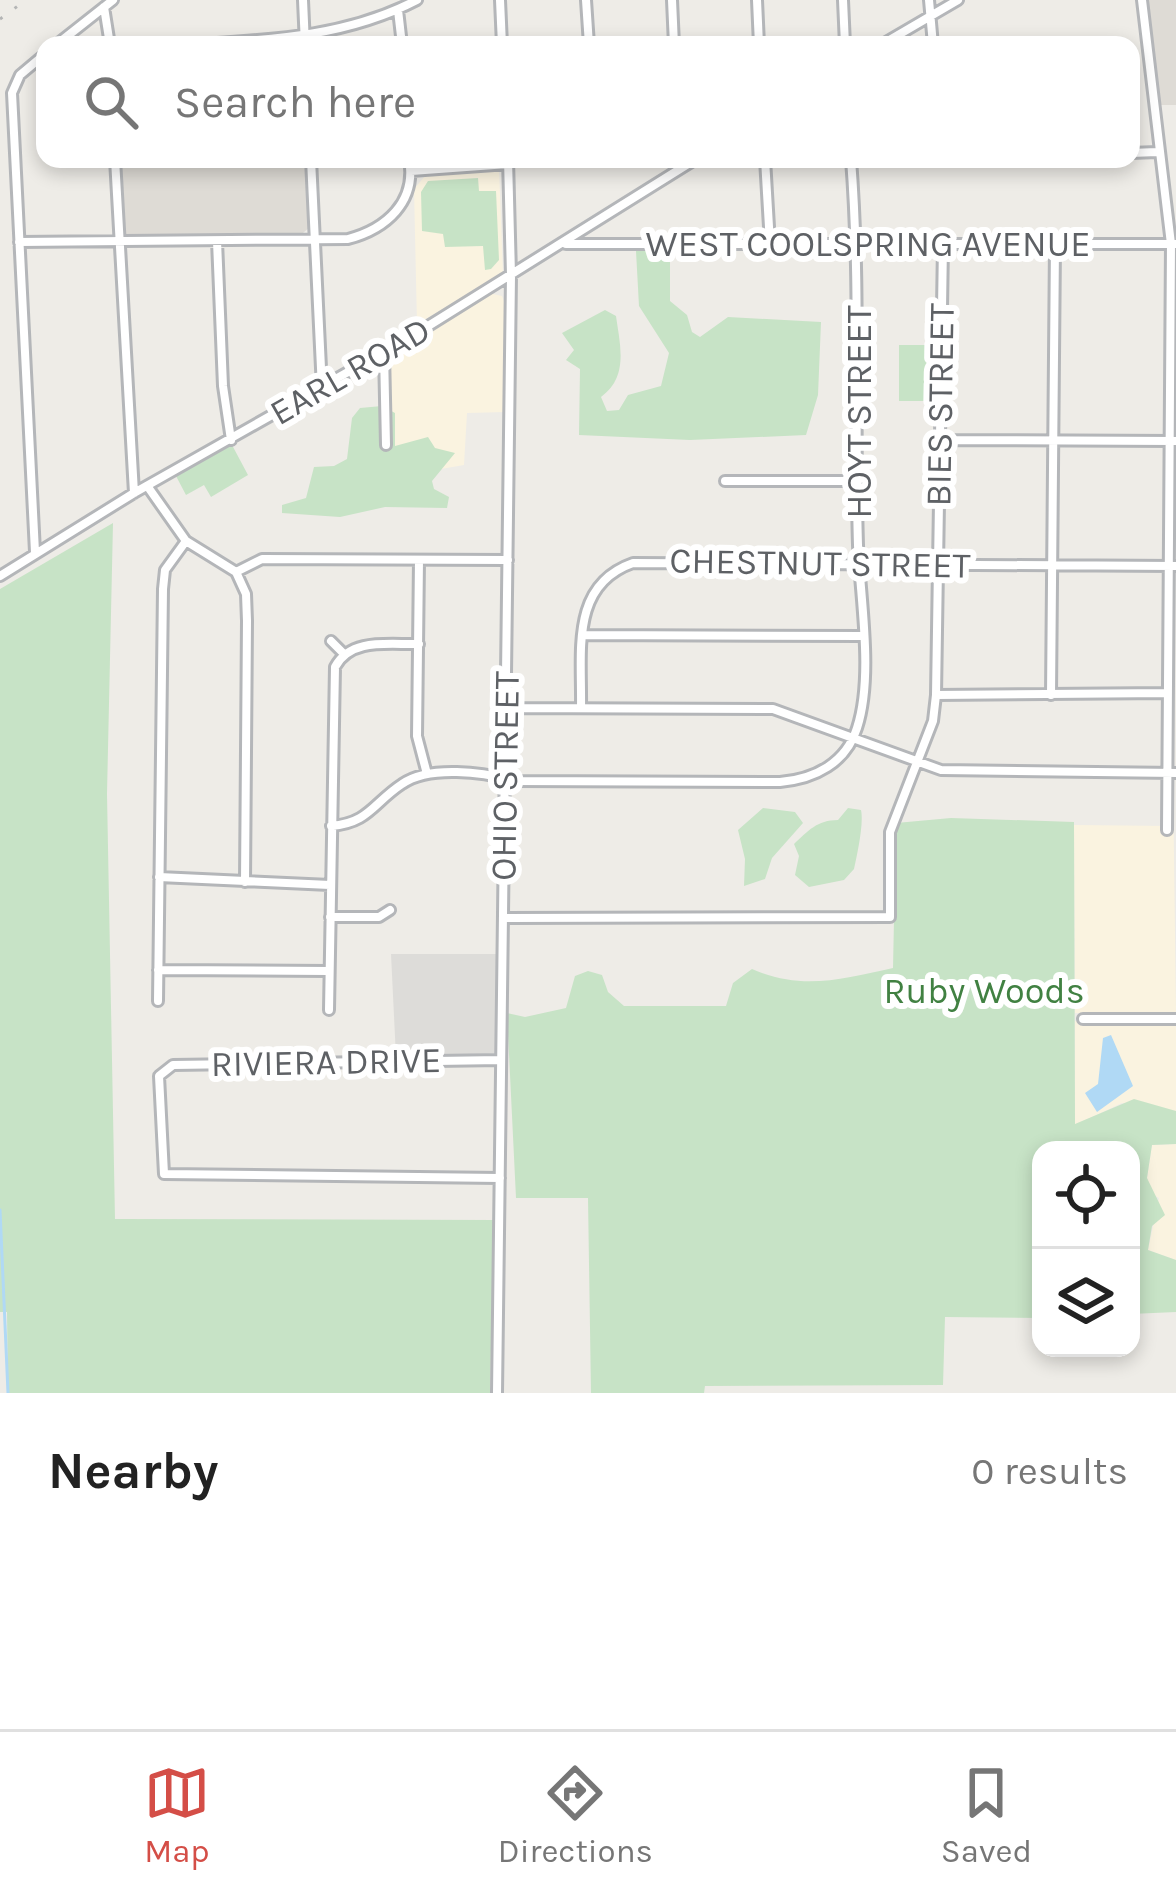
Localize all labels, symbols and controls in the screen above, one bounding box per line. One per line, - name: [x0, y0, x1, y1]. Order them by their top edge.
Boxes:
- search box: [36, 36, 1140, 168]
- icon: search: [78, 69, 144, 135]
- text: Search here: [174, 76, 416, 128]
- street label: WEST COOLSPRING AVENUE: [646, 223, 1090, 265]
- street label: BIES STREET: [917, 303, 963, 507]
- street label: HOYT STREET: [838, 305, 880, 519]
- street label: EARL ROAD: [262, 308, 438, 434]
- street label: CHESTNUT STREET: [669, 539, 971, 587]
- street label: OHIO STREET: [482, 671, 528, 881]
- park label: Ruby Woods: [883, 970, 1085, 1012]
- street label: RIVIERA DRIVE: [210, 1039, 442, 1085]
- map controls: [1032, 1141, 1140, 1357]
- button: locate: [1032, 1141, 1140, 1249]
- button: layers: [1032, 1249, 1140, 1357]
- text: Nearby: [48, 1441, 218, 1501]
- text: 0 results: [971, 1448, 1128, 1494]
- tab: Map: [144, 1760, 210, 1870]
- tab: Directions: [498, 1760, 653, 1870]
- tab: Saved: [941, 1760, 1032, 1870]

